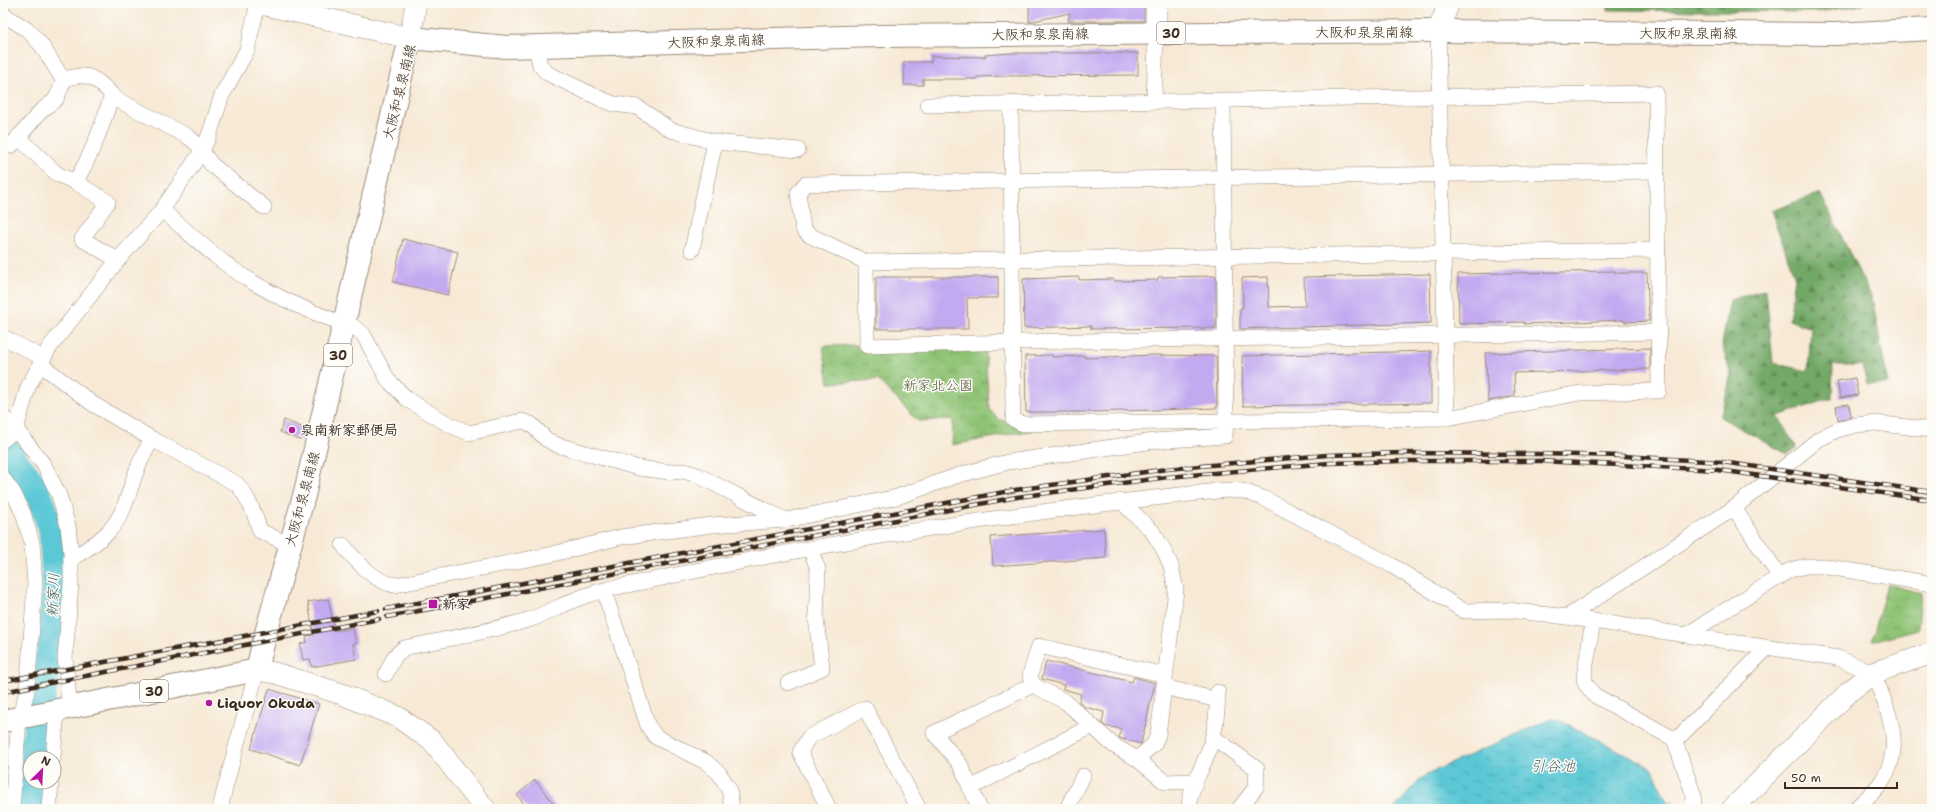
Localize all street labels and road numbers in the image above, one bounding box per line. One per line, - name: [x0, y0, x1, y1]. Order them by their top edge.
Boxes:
- road number: 30: [1157, 22, 1185, 44]
- street label: 大阪和泉泉南線: [1315, 23, 1413, 41]
- street label: 大阪和泉泉南線: [991, 24, 1089, 44]
- street label: 大阪和泉泉南線: [1639, 24, 1737, 42]
- street label: 大阪和泉泉南線: [667, 30, 765, 52]
- street label: 大阪和泉泉南線: [378, 42, 420, 142]
- road number: 30: [324, 344, 352, 366]
- street label: 大阪和泉泉南線: [281, 449, 323, 549]
- road number: 30: [140, 680, 168, 702]

